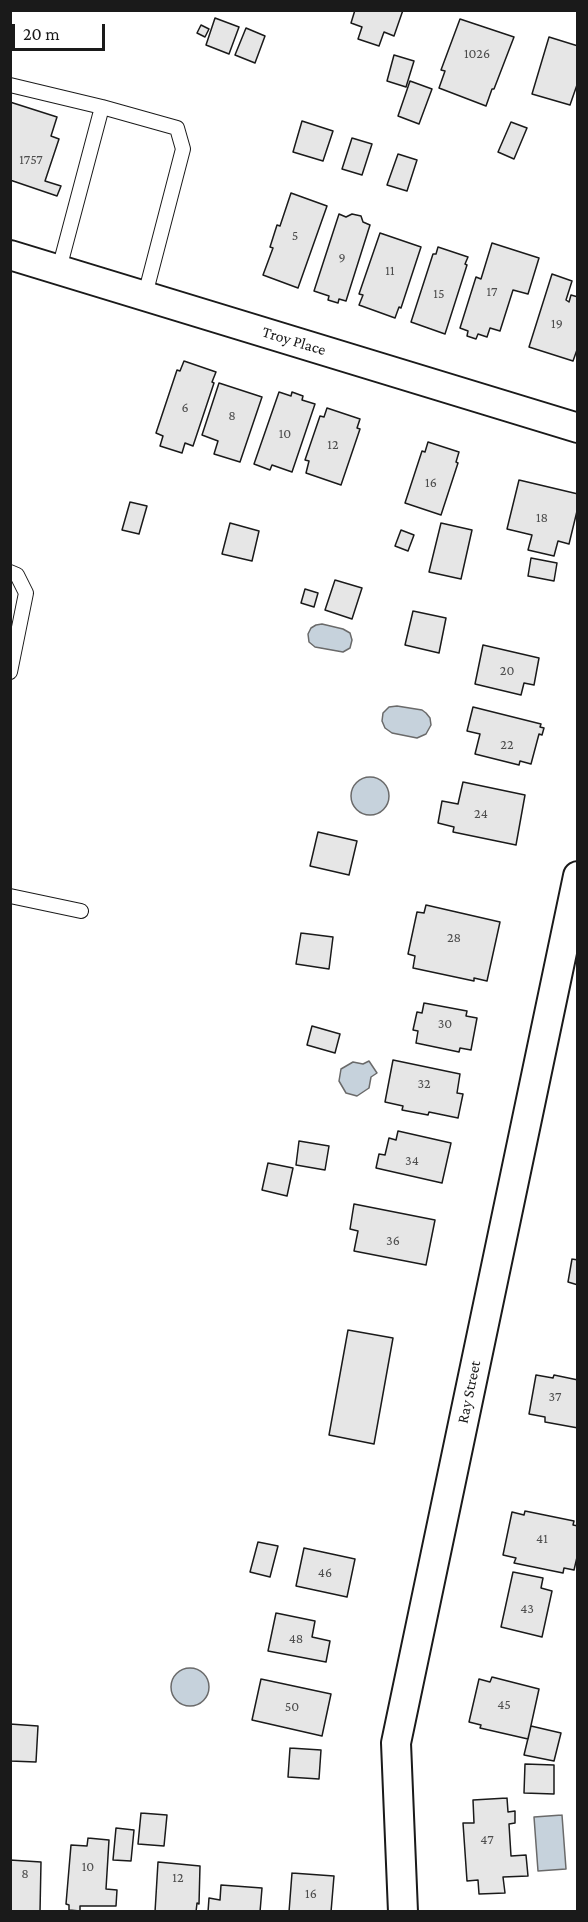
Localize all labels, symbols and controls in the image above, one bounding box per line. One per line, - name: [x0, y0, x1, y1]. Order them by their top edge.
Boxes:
- scale bar: [15, 12, 108, 50]
- text: 20 m: [23, 24, 60, 44]
- house number: 1026: [464, 46, 490, 62]
- house number: 1757: [19, 152, 43, 168]
- house number: 5: [292, 228, 298, 244]
- house number: 9: [338, 250, 346, 266]
- house number: 11: [385, 263, 395, 279]
- house number: 17: [486, 284, 498, 300]
- house number: 15: [433, 286, 445, 302]
- house number: 19: [551, 316, 563, 332]
- street label: Troy Place: [260, 322, 328, 360]
- house number: 6: [181, 400, 189, 416]
- house number: 8: [228, 408, 236, 424]
- house number: 10: [279, 426, 291, 442]
- house number: 12: [327, 437, 339, 453]
- house number: 16: [425, 475, 437, 491]
- house number: 18: [536, 510, 548, 526]
- house number: 20: [500, 663, 514, 679]
- house number: 22: [500, 737, 514, 753]
- house number: 24: [474, 806, 488, 822]
- house number: 28: [447, 930, 461, 946]
- house number: 30: [438, 1016, 452, 1032]
- house number: 32: [417, 1076, 431, 1092]
- house number: 34: [405, 1153, 419, 1169]
- house number: 36: [386, 1233, 400, 1249]
- street label: Ray Street: [453, 1359, 485, 1425]
- house number: 37: [549, 1389, 561, 1405]
- house number: 41: [536, 1531, 548, 1547]
- house number: 46: [318, 1565, 332, 1581]
- house number: 43: [520, 1601, 534, 1617]
- house number: 48: [289, 1631, 303, 1647]
- house number: 45: [497, 1697, 511, 1713]
- house number: 50: [285, 1699, 299, 1715]
- house number: 47: [480, 1832, 494, 1848]
- house number: 10: [82, 1859, 94, 1875]
- house number: 8: [21, 1866, 29, 1882]
- house number: 12: [172, 1870, 184, 1886]
- house number: 16: [305, 1886, 317, 1902]

